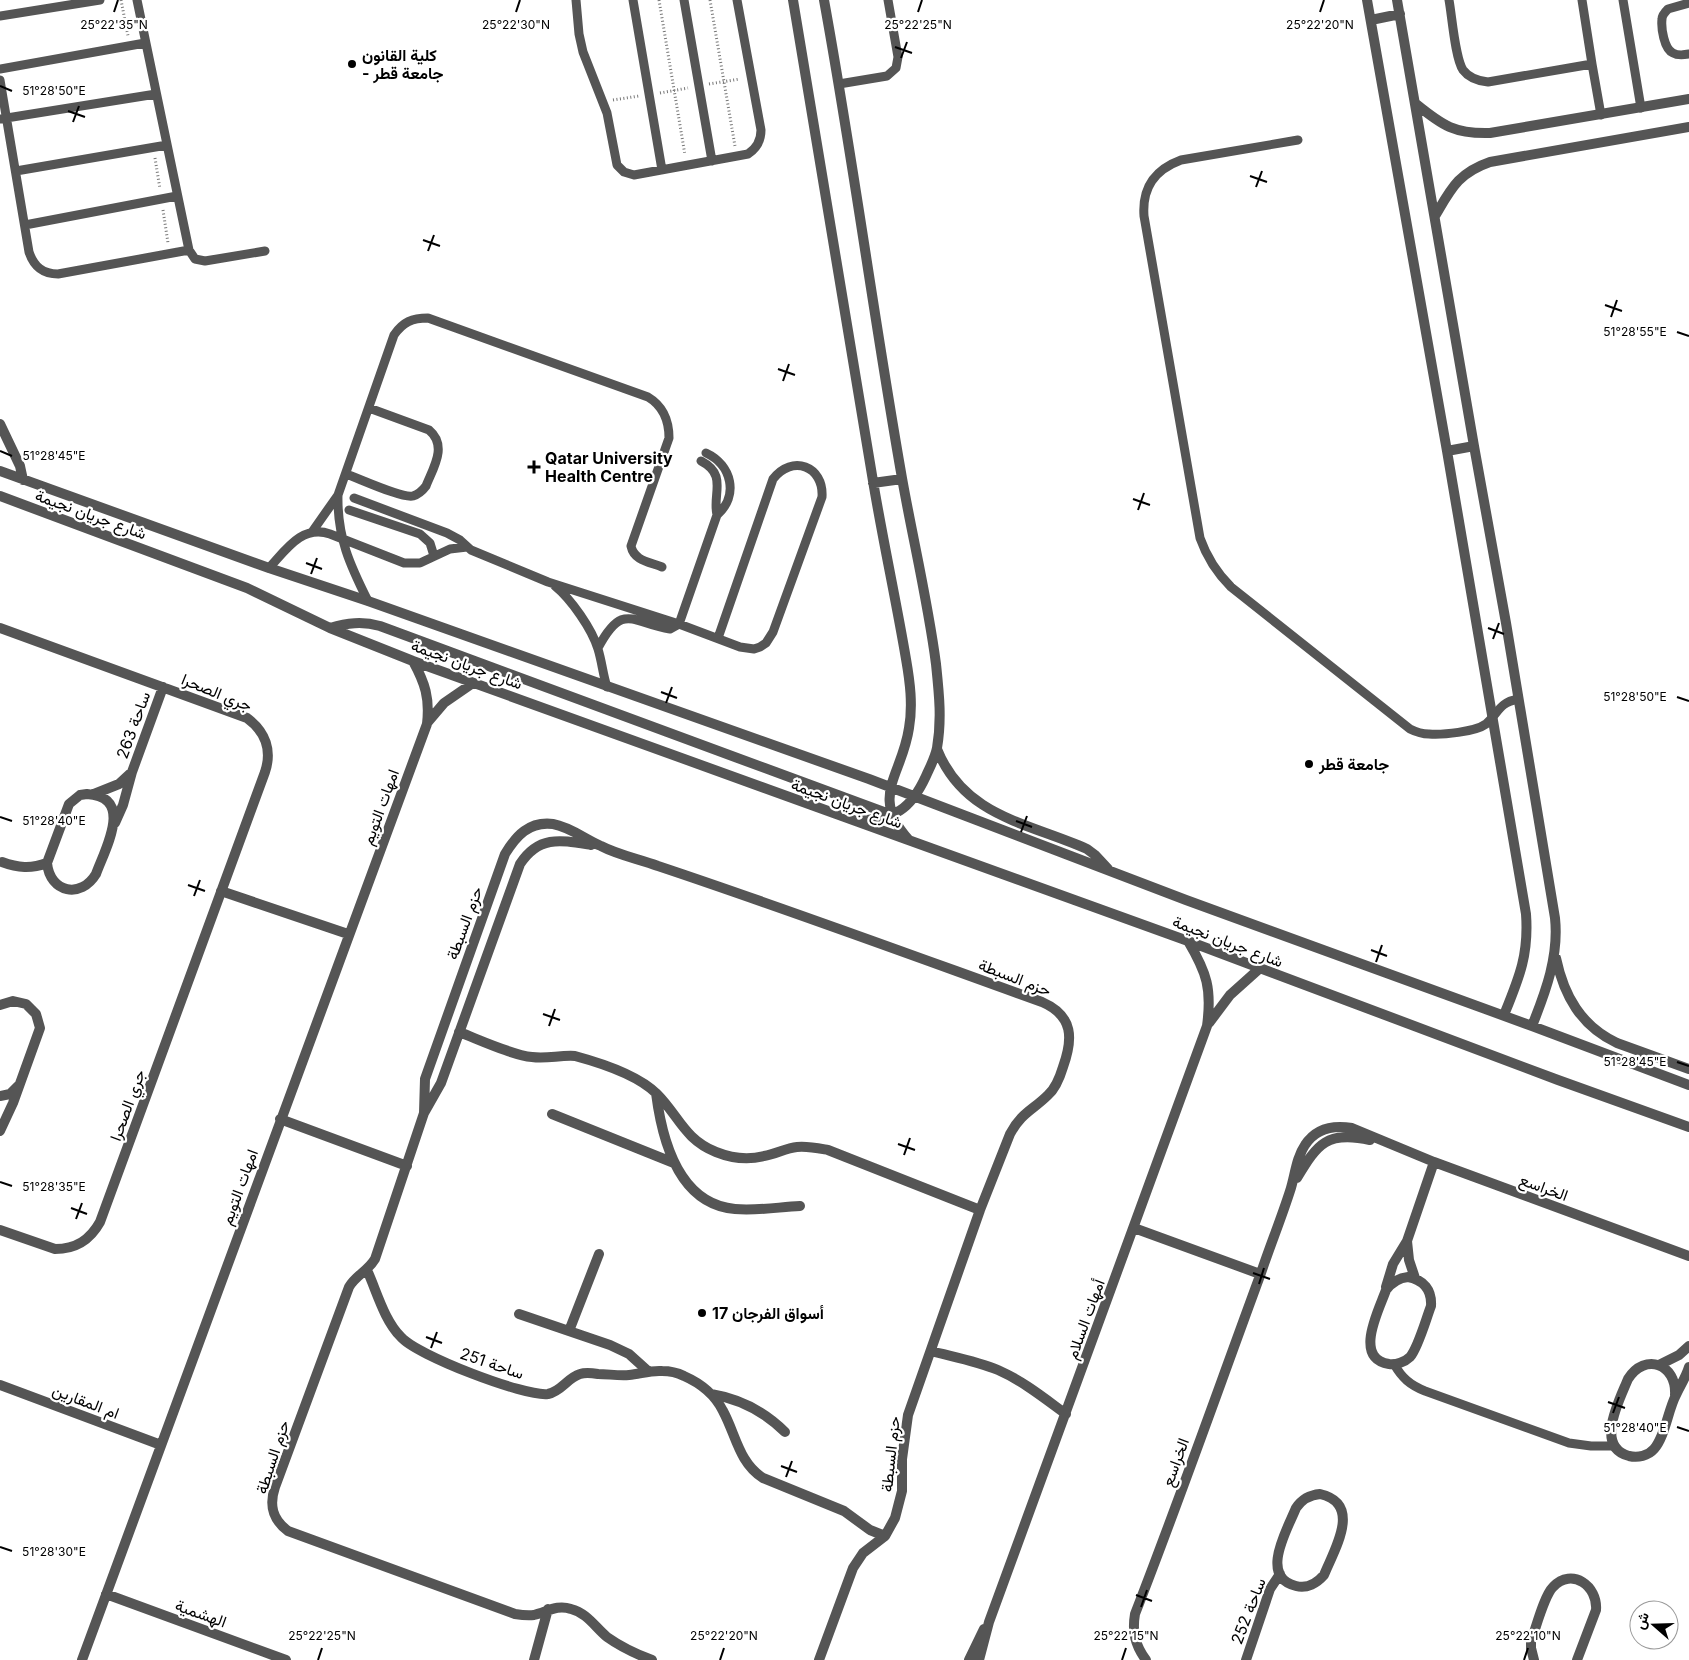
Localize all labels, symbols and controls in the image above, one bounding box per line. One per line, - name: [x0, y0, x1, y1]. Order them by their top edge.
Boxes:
- text: 25°22'35"N: [80, 17, 148, 32]
- text: 25°22'30"N: [482, 17, 550, 32]
- text: 25°22'25"N: [884, 17, 952, 32]
- text: 25°22'20"N: [1286, 17, 1354, 32]
- place label: كلية القانون - جامعة قطر: [362, 45, 443, 84]
- marker: كلية القانون - جامعة قطر: [346, 58, 358, 70]
- text: 51°28'50"E: [22, 83, 86, 98]
- text: 51°28'55"E: [1603, 324, 1667, 339]
- text: 51°28'45"E: [22, 448, 86, 463]
- place label: Qatar University Health Centre: [545, 448, 673, 486]
- marker: Qatar University Health Centre: [527, 460, 541, 474]
- street label: شارع جريان نجيمة: [32, 485, 149, 545]
- street label: شارع جريان نجيمة: [408, 635, 525, 695]
- street label: جري الصحرا: [177, 669, 256, 719]
- street label: ساحة 263: [112, 689, 154, 761]
- text: 51°28'50"E: [1603, 689, 1667, 704]
- place label: جامعة قطر: [1318, 754, 1389, 775]
- marker: جامعة قطر: [1303, 758, 1315, 770]
- street label: امهات التويم: [357, 766, 404, 848]
- street label: شارع جريان نجيمة: [788, 774, 905, 834]
- text: 51°28'40"E: [22, 813, 86, 828]
- street label: حزم السبطة: [442, 884, 487, 963]
- street label: شارع جريان نجيمة: [1169, 911, 1286, 973]
- street label: حزم السبطة: [976, 954, 1054, 1001]
- text: 51°28'45"E: [1603, 1054, 1667, 1069]
- street label: جري الصحرا: [105, 1066, 153, 1145]
- street label: امهات التويم: [216, 1146, 263, 1228]
- street label: الخراسع: [1516, 1169, 1571, 1207]
- text: 51°28'35"E: [22, 1179, 86, 1194]
- street label: أمهات السلام: [1061, 1276, 1110, 1362]
- place label: أسواق الفرجان 17: [712, 1303, 824, 1324]
- marker: أسواق الفرجان 17: [696, 1307, 708, 1319]
- street label: ساحة 251: [457, 1343, 527, 1383]
- street label: ام المقارين: [49, 1379, 122, 1424]
- street label: حزم السبطة: [876, 1415, 905, 1493]
- street label: حزم السبطة: [251, 1417, 294, 1497]
- text: 51°28'40"E: [1603, 1420, 1667, 1435]
- street label: الخراسع: [1157, 1435, 1195, 1490]
- text: 51°28'30"E: [22, 1544, 86, 1559]
- street label: ساحة 252: [1226, 1575, 1270, 1647]
- street label: الهشمية: [172, 1595, 229, 1632]
- north arrow: [1629, 1600, 1679, 1650]
- text: ش: [1630, 1609, 1653, 1632]
- text: 25°22'25"N: [288, 1628, 356, 1643]
- text: 25°22'20"N: [690, 1628, 758, 1643]
- text: 25°22'15"N: [1093, 1628, 1159, 1643]
- text: 25°22'10"N: [1495, 1628, 1561, 1643]

